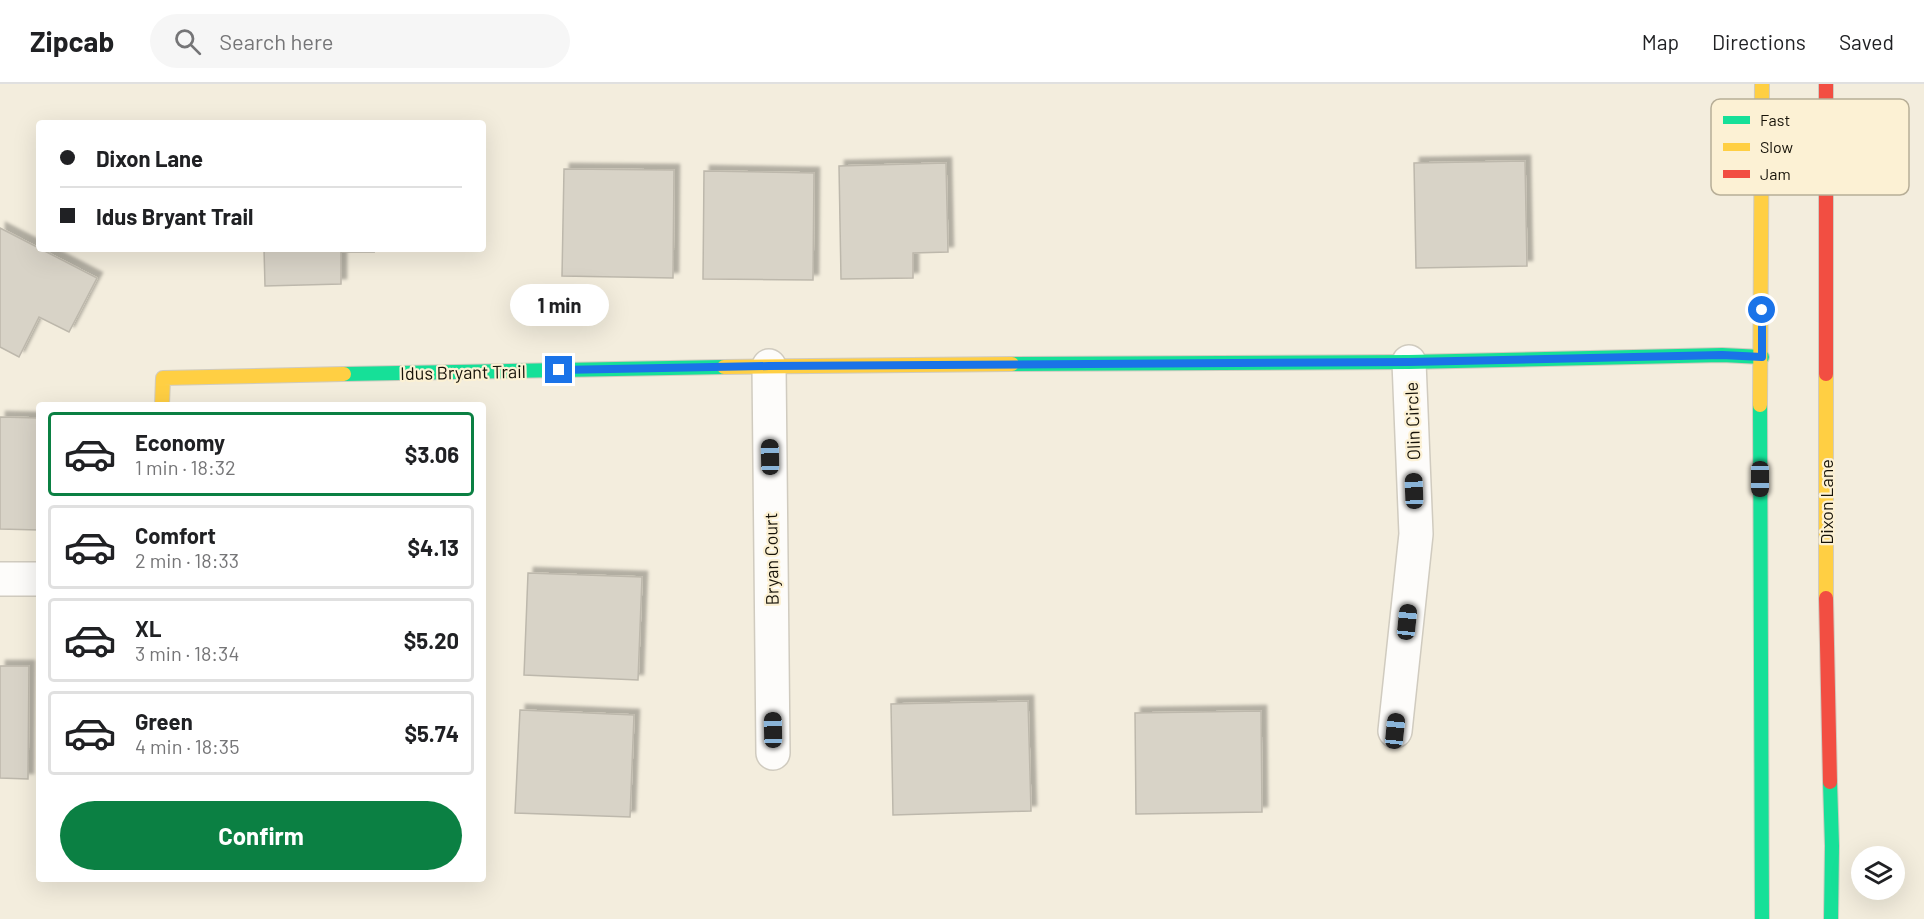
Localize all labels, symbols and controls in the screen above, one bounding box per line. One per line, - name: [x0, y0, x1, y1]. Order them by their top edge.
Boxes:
- search box: [150, 14, 570, 68]
- text: Zipcab: [30, 24, 114, 58]
- icon: search: [171, 25, 204, 58]
- text: Search here: [219, 28, 334, 54]
- text: Map: [1642, 29, 1679, 54]
- text: Directions: [1712, 29, 1806, 54]
- text: Saved: [1839, 29, 1894, 54]
- legend: [1711, 99, 1909, 195]
- text: Fast: [1760, 110, 1790, 129]
- text: Slow: [1760, 137, 1793, 156]
- text: Dixon Lane: [96, 145, 203, 171]
- text: Jam: [1760, 164, 1791, 183]
- text: Idus Bryant Trail: [96, 203, 253, 229]
- callout: 1 min: [510, 283, 608, 325]
- text: 1 min: [538, 293, 581, 317]
- route start: [1748, 296, 1775, 323]
- route end: [545, 356, 572, 383]
- street label: Idus Bryant Trail: [400, 360, 526, 384]
- street label: Olin Circle: [1400, 381, 1424, 461]
- icon: car: [63, 427, 117, 481]
- text: Economy: [135, 429, 225, 455]
- car: [761, 439, 779, 475]
- text: $3.06: [405, 441, 459, 467]
- text: 1 min · 18:32: [135, 455, 236, 479]
- street label: Dixon Lane: [1815, 459, 1837, 545]
- car: [1751, 461, 1769, 497]
- car: [1404, 473, 1424, 509]
- street label: Bryan Court: [759, 512, 783, 606]
- icon: car: [63, 520, 117, 574]
- text: Comfort: [135, 522, 216, 548]
- text: $4.13: [407, 534, 459, 560]
- text: 2 min · 18:33: [135, 548, 239, 572]
- car: [1396, 603, 1418, 641]
- icon: car: [63, 613, 117, 667]
- text: XL: [135, 615, 161, 641]
- text: $5.20: [404, 627, 459, 653]
- text: 3 min · 18:34: [135, 641, 239, 665]
- icon: car: [63, 706, 117, 760]
- text: Green: [135, 708, 193, 734]
- car: [764, 712, 782, 748]
- car: [1384, 712, 1406, 750]
- text: $5.74: [404, 720, 459, 746]
- text: 4 min · 18:35: [135, 734, 239, 758]
- button: Confirm: [60, 801, 462, 870]
- map controls: [1851, 846, 1905, 900]
- button: layers: [1851, 846, 1905, 900]

